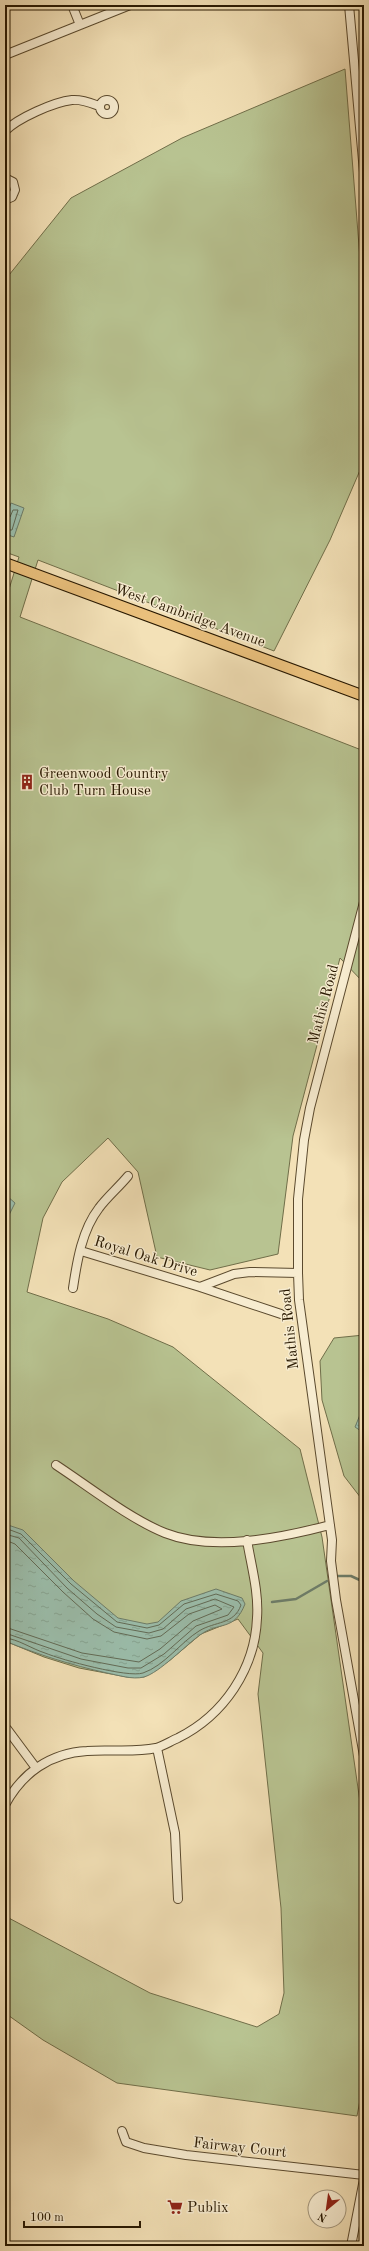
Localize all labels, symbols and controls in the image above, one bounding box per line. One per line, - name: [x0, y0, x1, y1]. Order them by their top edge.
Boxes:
- street label: West Cambridge Avenue: [112, 582, 267, 651]
- place label: Greenwood Country Club Turn House: [39, 767, 169, 799]
- building icon: Greenwood Country Club Turn House: [18, 773, 36, 791]
- street label: Mathis Road: [307, 963, 342, 1046]
- street label: Royal Oak Drive: [92, 1235, 199, 1280]
- street label: Mathis Road: [279, 1287, 302, 1370]
- street label: Fairway Court: [192, 2136, 287, 2161]
- north arrow: [307, 2189, 347, 2229]
- supermarket icon: Publix: [166, 2198, 184, 2216]
- place label: Publix: [187, 2201, 229, 2216]
- scale bar: [24, 2203, 140, 2229]
- text: N: [316, 2209, 329, 2223]
- text: 100 m: [30, 2212, 64, 2224]

